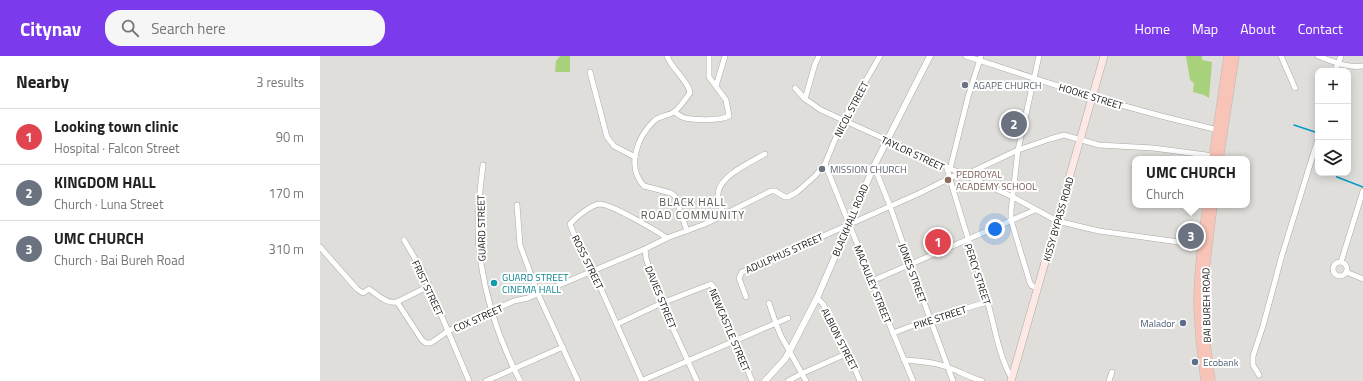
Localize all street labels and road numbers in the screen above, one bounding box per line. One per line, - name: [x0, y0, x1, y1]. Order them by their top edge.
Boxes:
- street label: NICOL STREET: [830, 78, 873, 140]
- street label: HOOKE STREET: [1057, 80, 1126, 114]
- street label: TAYLOR STREET: [879, 132, 948, 175]
- street label: KISSY BYPASS ROAD: [1039, 175, 1078, 263]
- street label: BLACKHALL ROAD: [828, 182, 872, 259]
- street label: GUARD STREET: [473, 194, 490, 261]
- street label: ADULPHUS STREET: [743, 229, 826, 277]
- street label: ROSS STREET: [568, 232, 608, 293]
- street label: JONES STREET: [895, 241, 931, 306]
- street label: PERCY STREET: [961, 241, 995, 308]
- street label: MACAULEY STREET: [850, 243, 895, 326]
- street label: FRIST STREET: [408, 258, 447, 319]
- street label: DAVIES STREET: [641, 264, 680, 332]
- street label: BAI BUREH ROAD: [1198, 267, 1215, 343]
- street label: NEWCASTLE STREET: [705, 286, 754, 375]
- street label: COX STREET: [451, 301, 506, 336]
- street label: PIKE STREET: [912, 302, 969, 333]
- street label: ALBION STREET: [817, 305, 862, 374]

